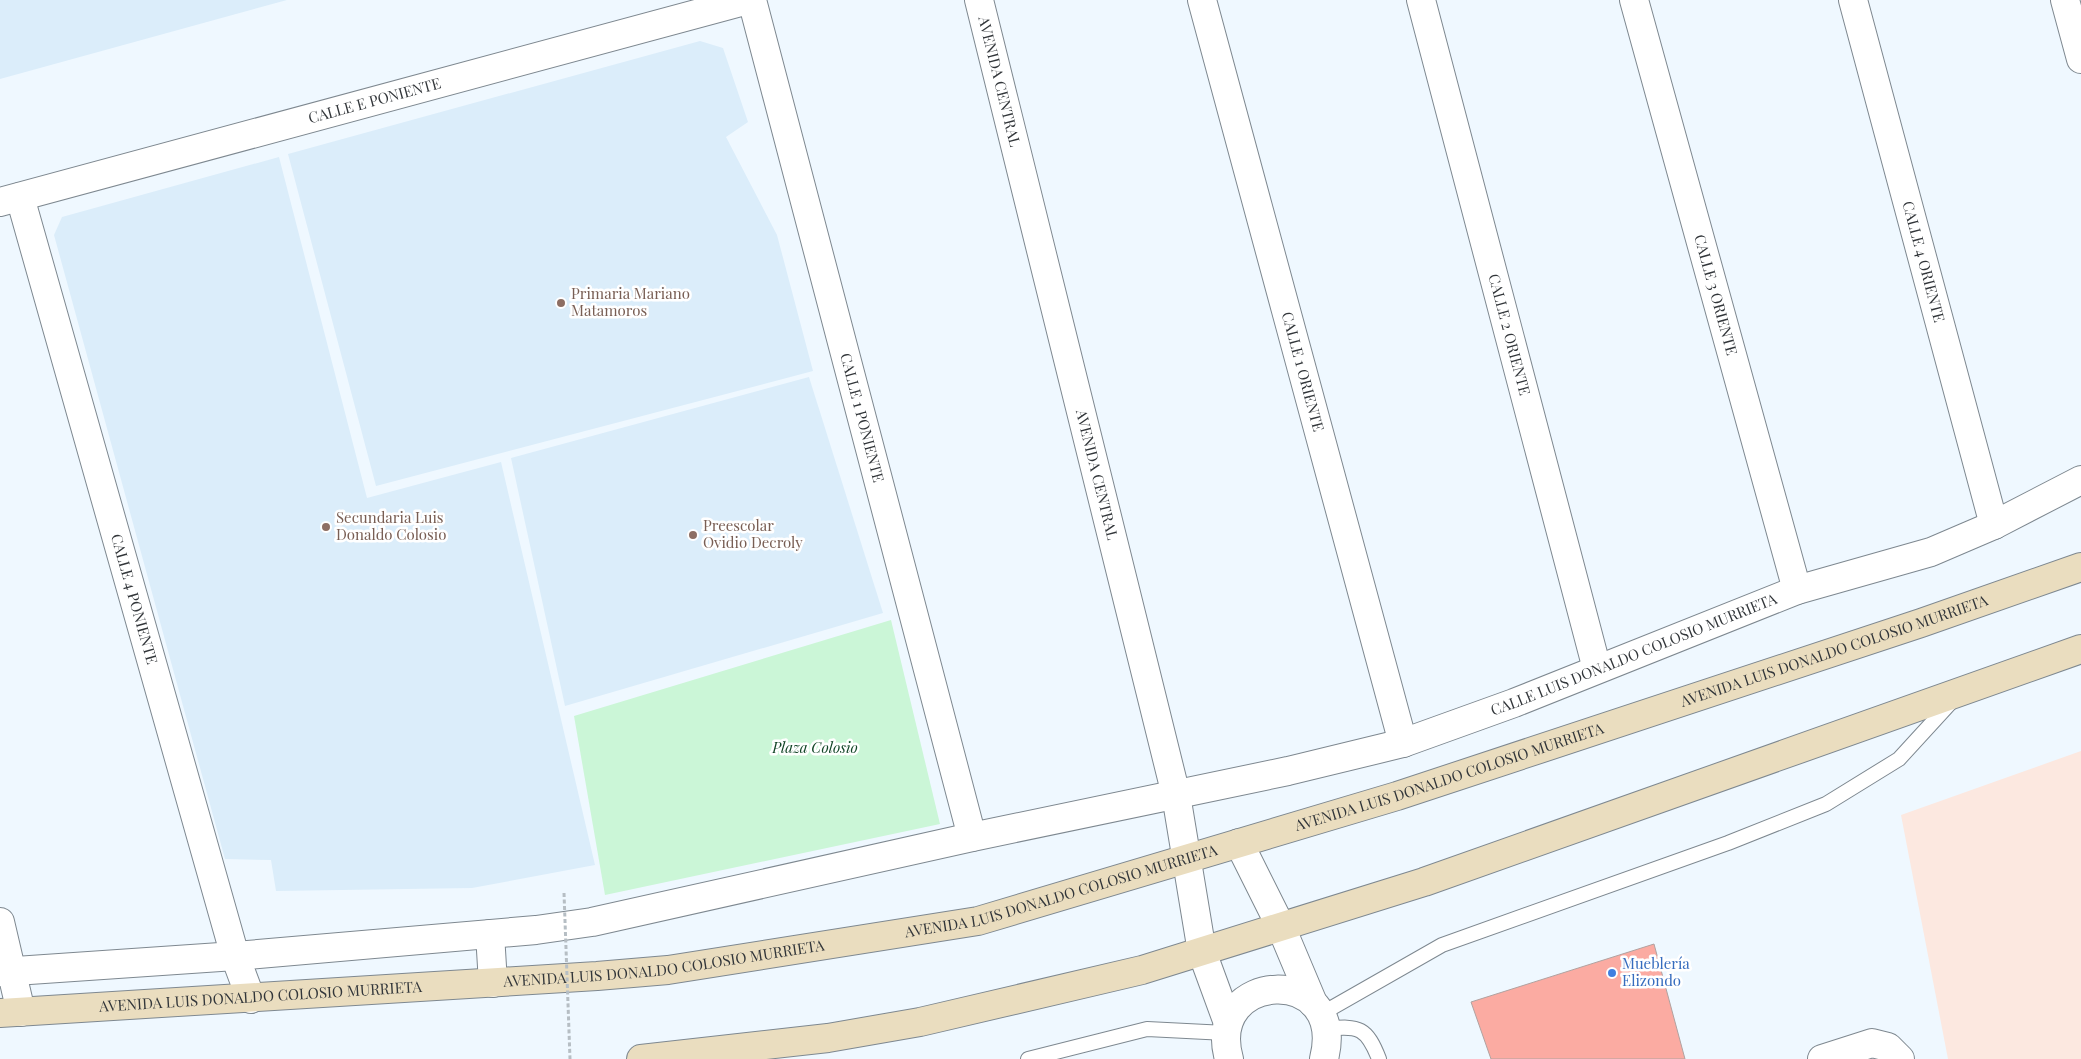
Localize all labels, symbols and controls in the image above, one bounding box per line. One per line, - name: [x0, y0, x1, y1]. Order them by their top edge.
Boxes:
- street label: AVENIDA CENTRAL: [974, 13, 1026, 149]
- street label: CALLE E PONIENTE: [306, 72, 443, 127]
- street label: CALLE 4 ORIENTE: [1898, 199, 1950, 324]
- street label: CALLE 3 ORIENTE: [1690, 232, 1743, 357]
- street label: CALLE 2 ORIENTE: [1484, 271, 1536, 397]
- place label: Primaria Mariano Matamoros: [571, 283, 690, 320]
- marker: Primaria Mariano Matamoros: [555, 297, 567, 309]
- street label: CALLE 1 ORIENTE: [1278, 309, 1329, 434]
- street label: CALLE 1 PONIENTE: [836, 351, 889, 484]
- street label: AVENIDA CENTRAL: [1072, 406, 1123, 542]
- place label: Secundaria Luis Donaldo Colosio: [336, 507, 446, 544]
- place label: Preescolar Ovidio Decroly: [703, 515, 803, 552]
- marker: Secundaria Luis Donaldo Colosio: [320, 521, 332, 533]
- marker: Preescolar Ovidio Decroly: [687, 529, 699, 541]
- street label: CALLE 4 PONIENTE: [107, 531, 163, 666]
- street label: CALLE LUIS DONALDO COLOSIO MURRIETA: [1488, 588, 1780, 720]
- street label: AVENIDA LUIS DONALDO COLOSIO MURRIETA: [1676, 589, 1991, 711]
- street label: AVENIDA LUIS DONALDO COLOSIO MURRIETA: [1291, 717, 1606, 835]
- park label: Plaza Colosio: [771, 737, 858, 757]
- street label: AVENIDA LUIS DONALDO COLOSIO MURRIETA: [902, 839, 1220, 942]
- street label: AVENIDA LUIS DONALDO COLOSIO MURRIETA: [502, 934, 826, 991]
- place label: Mueblería Elizondo: [1622, 953, 1690, 990]
- marker: Mueblería Elizondo: [1606, 967, 1618, 979]
- street label: AVENIDA LUIS DONALDO COLOSIO MURRIETA: [98, 976, 423, 1016]

